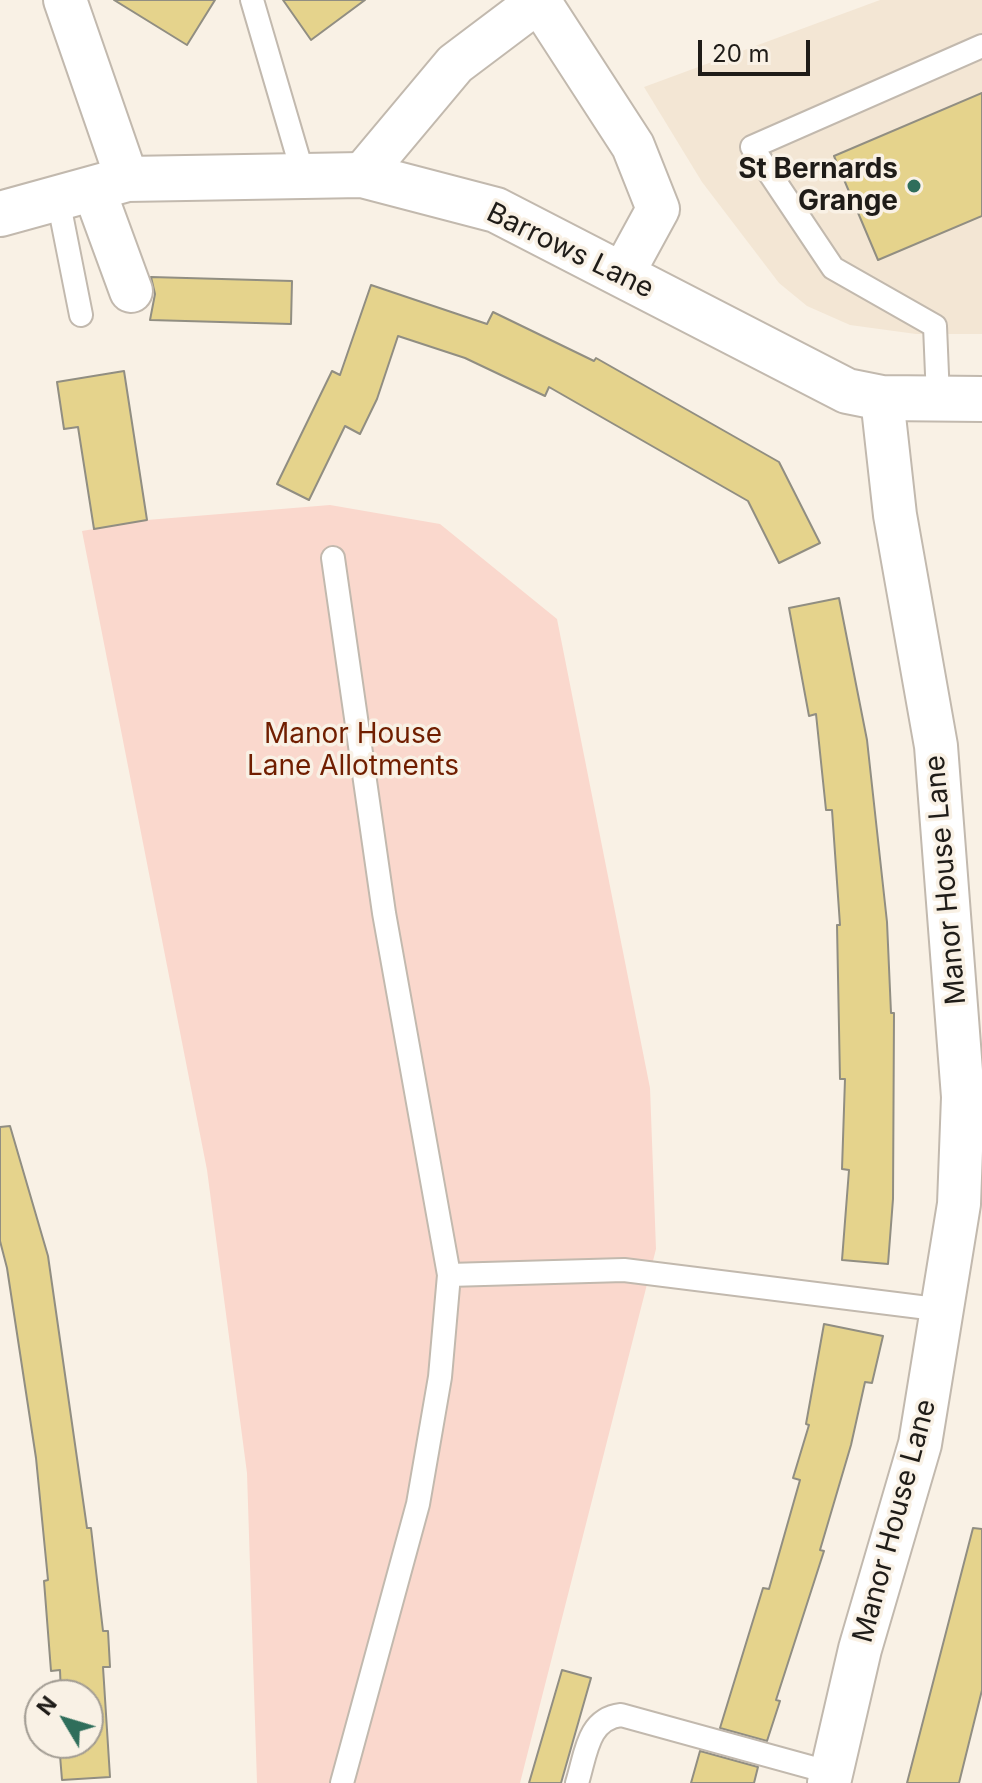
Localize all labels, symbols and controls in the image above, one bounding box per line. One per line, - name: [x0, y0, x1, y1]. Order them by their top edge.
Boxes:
- scale bar: [702, 24, 814, 74]
- text: 20 m: [712, 39, 770, 68]
- place label: St Bernards Grange: [738, 153, 898, 219]
- marker: St Bernards Grange: [905, 177, 923, 195]
- street label: Barrows Lane: [481, 196, 659, 306]
- park label: Manor House Lane Allotments: [247, 718, 459, 784]
- street label: Manor House Lane: [918, 754, 974, 1006]
- street label: Manor House Lane: [846, 1396, 944, 1646]
- north arrow: [24, 1679, 104, 1759]
- text: N: [31, 1691, 62, 1720]

